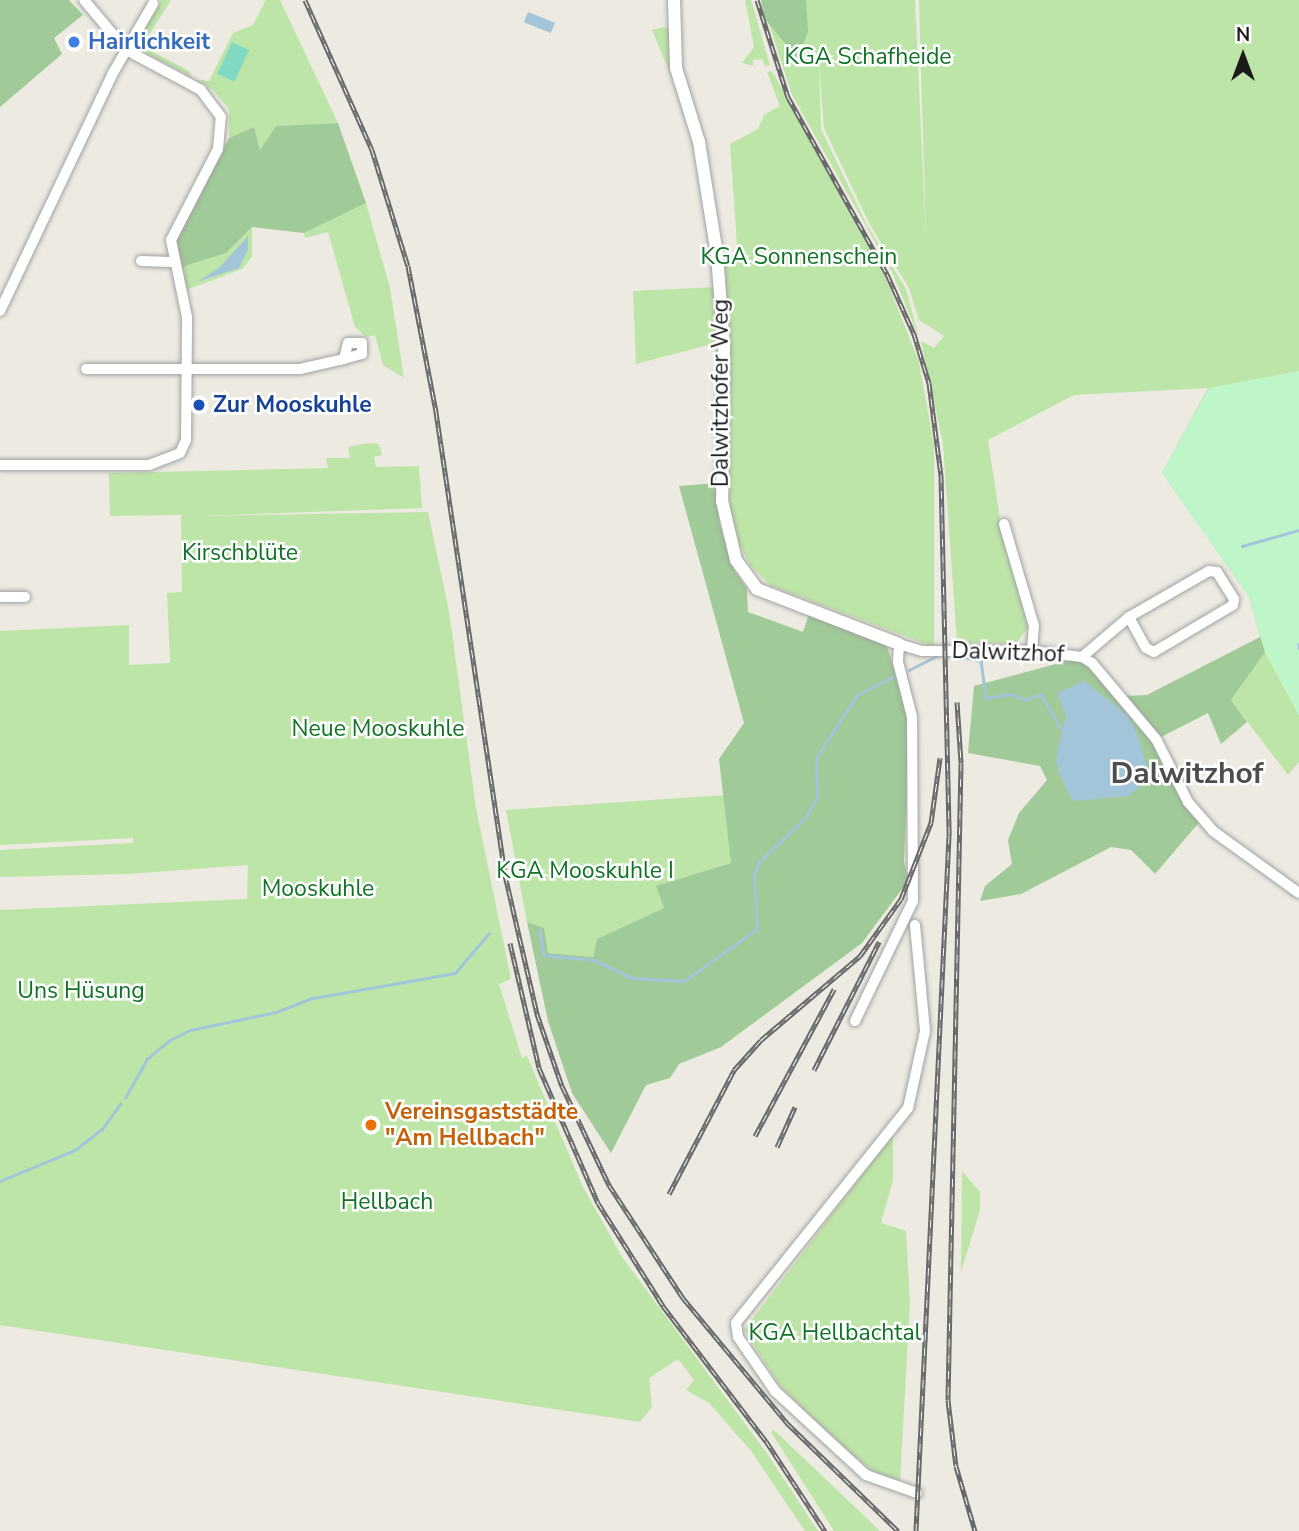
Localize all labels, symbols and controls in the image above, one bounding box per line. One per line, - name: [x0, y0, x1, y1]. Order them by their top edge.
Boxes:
- north arrow: [1208, 21, 1278, 91]
- text: N: [1236, 22, 1250, 48]
- place label: Hairlichkeit: [88, 28, 210, 56]
- marker: Hairlichkeit: [66, 34, 82, 50]
- park label: KGA Schafheide: [784, 43, 952, 71]
- park label: KGA Sonnenschein: [701, 243, 897, 271]
- street label: Dalwitzhofer Weg: [707, 299, 735, 487]
- place label: Zur Mooskuhle: [213, 391, 372, 419]
- marker: Zur Mooskuhle: [191, 397, 207, 413]
- park label: Kirschblüte: [182, 539, 298, 567]
- street label: Dalwitzhof: [951, 637, 1065, 669]
- park label: Neue Mooskuhle: [291, 715, 465, 743]
- district label: Dalwitzhof: [1110, 756, 1264, 792]
- park label: KGA Mooskuhle I: [496, 857, 674, 885]
- park label: Mooskuhle: [262, 875, 374, 903]
- park label: Uns Hüsung: [17, 977, 145, 1005]
- place label: Vereinsgaststädte "Am Hellbach": [385, 1098, 578, 1152]
- marker: Vereinsgaststädte "Am Hellbach": [363, 1117, 379, 1133]
- park label: Hellbach: [341, 1188, 433, 1216]
- park label: KGA Hellbachtal: [749, 1319, 921, 1347]

